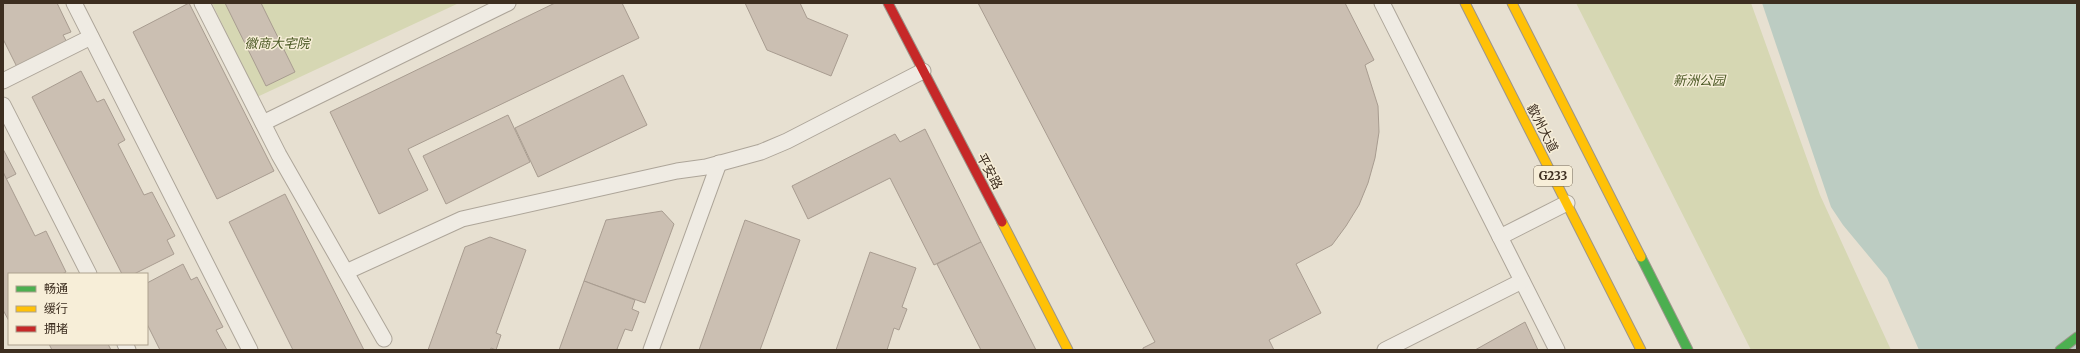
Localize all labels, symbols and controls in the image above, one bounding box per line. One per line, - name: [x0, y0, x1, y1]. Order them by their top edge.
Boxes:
- park label: 徽商大宅院: [244, 35, 311, 52]
- park label: 新洲公园: [1673, 72, 1727, 89]
- street label: 歙州大道: [1523, 101, 1562, 155]
- street label: 平安路: [973, 150, 1006, 192]
- road number: G233: [1534, 166, 1572, 186]
- legend: [8, 273, 148, 345]
- text: 畅通: [44, 281, 68, 296]
- text: 缓行: [44, 301, 68, 316]
- text: 拥堵: [44, 321, 68, 336]

